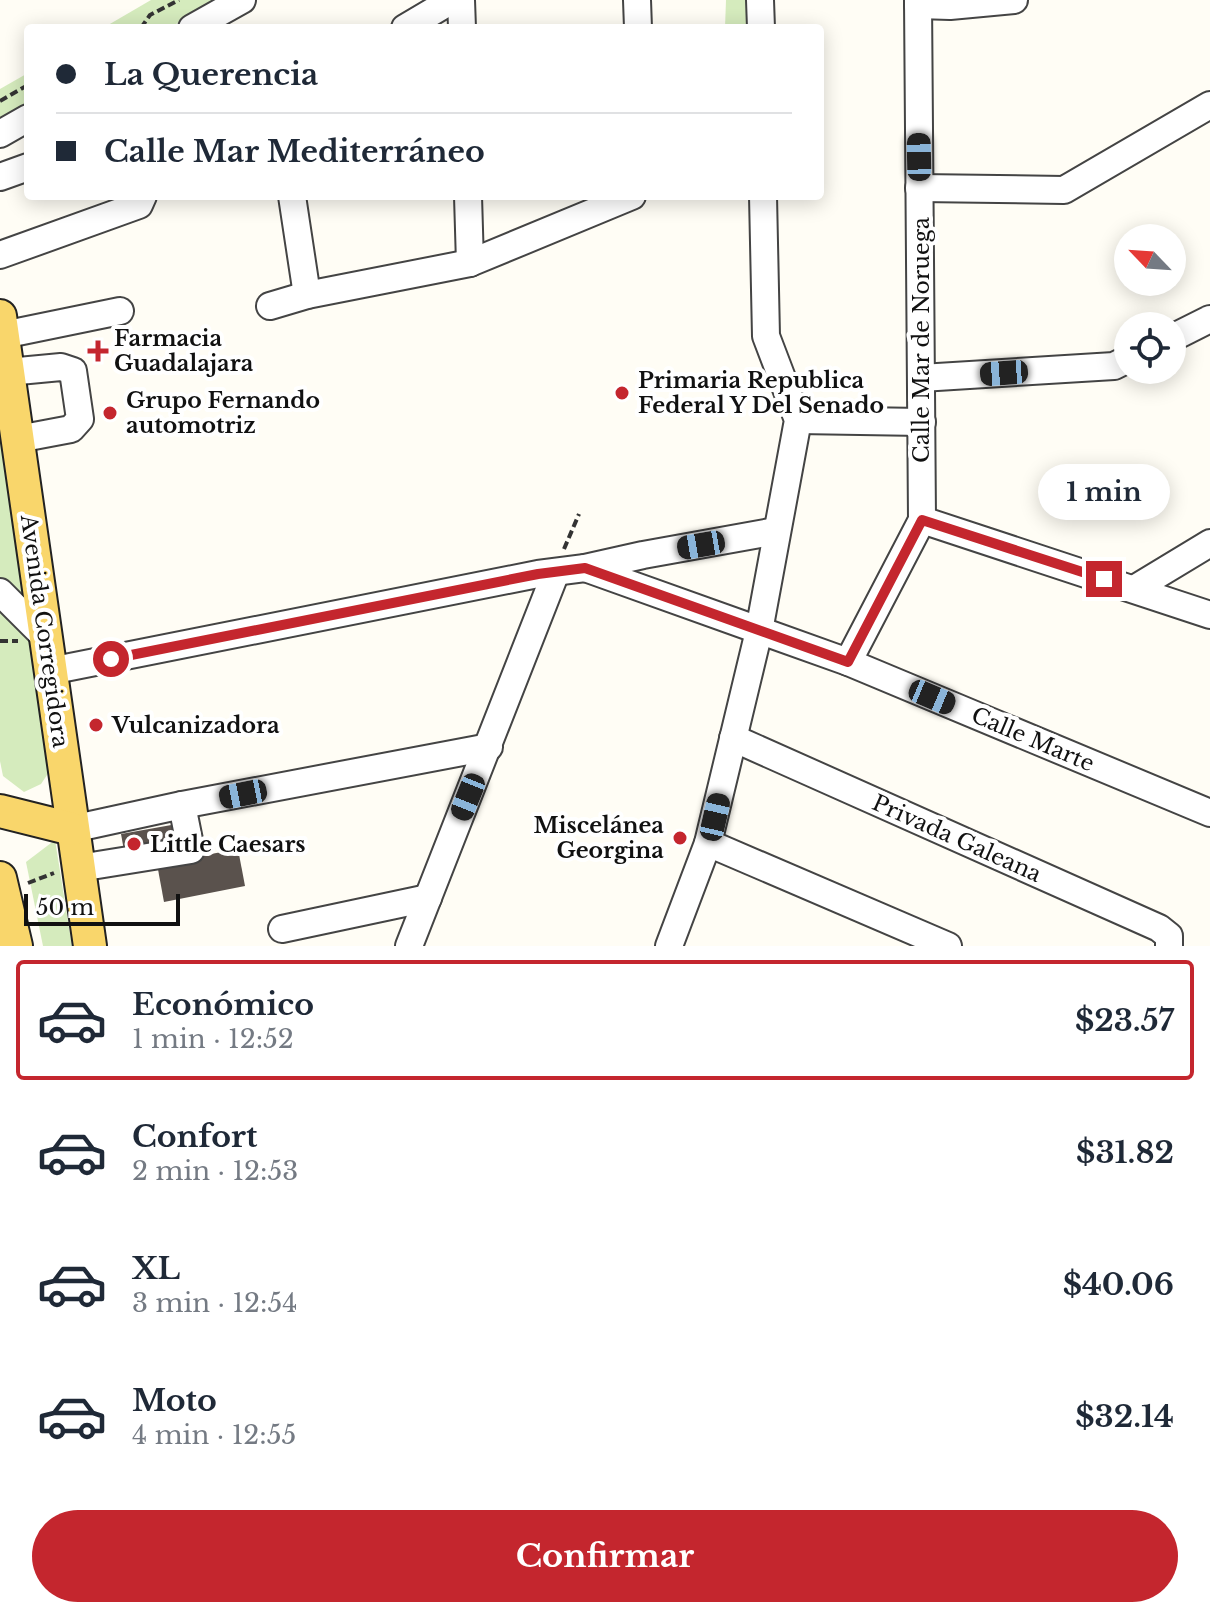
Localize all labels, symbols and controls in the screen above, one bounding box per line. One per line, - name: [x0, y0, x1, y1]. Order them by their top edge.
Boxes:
- text: La Querencia: [104, 56, 318, 93]
- text: Calle Mar Mediterráneo: [104, 133, 485, 170]
- car: [907, 133, 931, 181]
- street label: Calle Mar de Noruega: [908, 216, 935, 463]
- north arrow: [1114, 224, 1186, 296]
- map controls: [1114, 224, 1186, 384]
- button: locate: [1114, 312, 1186, 384]
- place label: Farmacia Guadalajara: [114, 325, 254, 377]
- marker: Farmacia Guadalajara: [89, 342, 107, 360]
- car: [979, 359, 1029, 387]
- place label: Primaria Republica Federal Y Del Senado: [638, 367, 884, 419]
- marker: Primaria Republica Federal Y Del Senado: [613, 384, 631, 402]
- place label: Grupo Fernando automotriz: [126, 387, 320, 439]
- marker: Grupo Fernando automotriz: [101, 404, 119, 422]
- callout: 1 min: [1038, 463, 1170, 519]
- text: 1 min: [1066, 476, 1142, 508]
- street label: Avenida Corregidora: [15, 512, 74, 750]
- car: [675, 529, 727, 561]
- route end: [1086, 561, 1122, 597]
- route start: [93, 641, 129, 677]
- car: [905, 677, 959, 717]
- street label: Calle Marte: [967, 702, 1098, 777]
- place label: Vulcanizadora: [111, 712, 280, 739]
- marker: Vulcanizadora: [87, 716, 105, 734]
- car: [448, 770, 488, 824]
- car: [217, 778, 269, 810]
- street label: Privada Galeana: [868, 789, 1046, 888]
- car: [698, 791, 732, 843]
- place label: Miscelánea Georgina: [533, 812, 664, 864]
- marker: Miscelánea Georgina: [671, 829, 689, 847]
- place label: Little Caesars: [150, 831, 306, 858]
- marker: Little Caesars: [125, 835, 143, 853]
- scale bar: [24, 890, 180, 926]
- text: 50 m: [36, 894, 94, 921]
- icon: car: [36, 984, 108, 1056]
- text: Económico: [132, 986, 314, 1023]
- text: $23.57: [1075, 1002, 1174, 1039]
- text: 1 min · 12:52: [132, 1023, 294, 1055]
- icon: car: [36, 1116, 108, 1188]
- text: Confort: [132, 1118, 257, 1155]
- text: $31.82: [1076, 1134, 1174, 1171]
- text: 2 min · 12:53: [132, 1155, 298, 1187]
- icon: car: [36, 1248, 108, 1320]
- text: XL: [132, 1250, 180, 1287]
- text: $40.06: [1063, 1266, 1174, 1303]
- text: 3 min · 12:54: [132, 1287, 298, 1319]
- icon: car: [36, 1380, 108, 1452]
- text: Moto: [132, 1382, 217, 1419]
- text: $32.14: [1075, 1398, 1174, 1435]
- text: 4 min · 12:55: [132, 1419, 296, 1451]
- button: Confirmar: [32, 1510, 1178, 1602]

